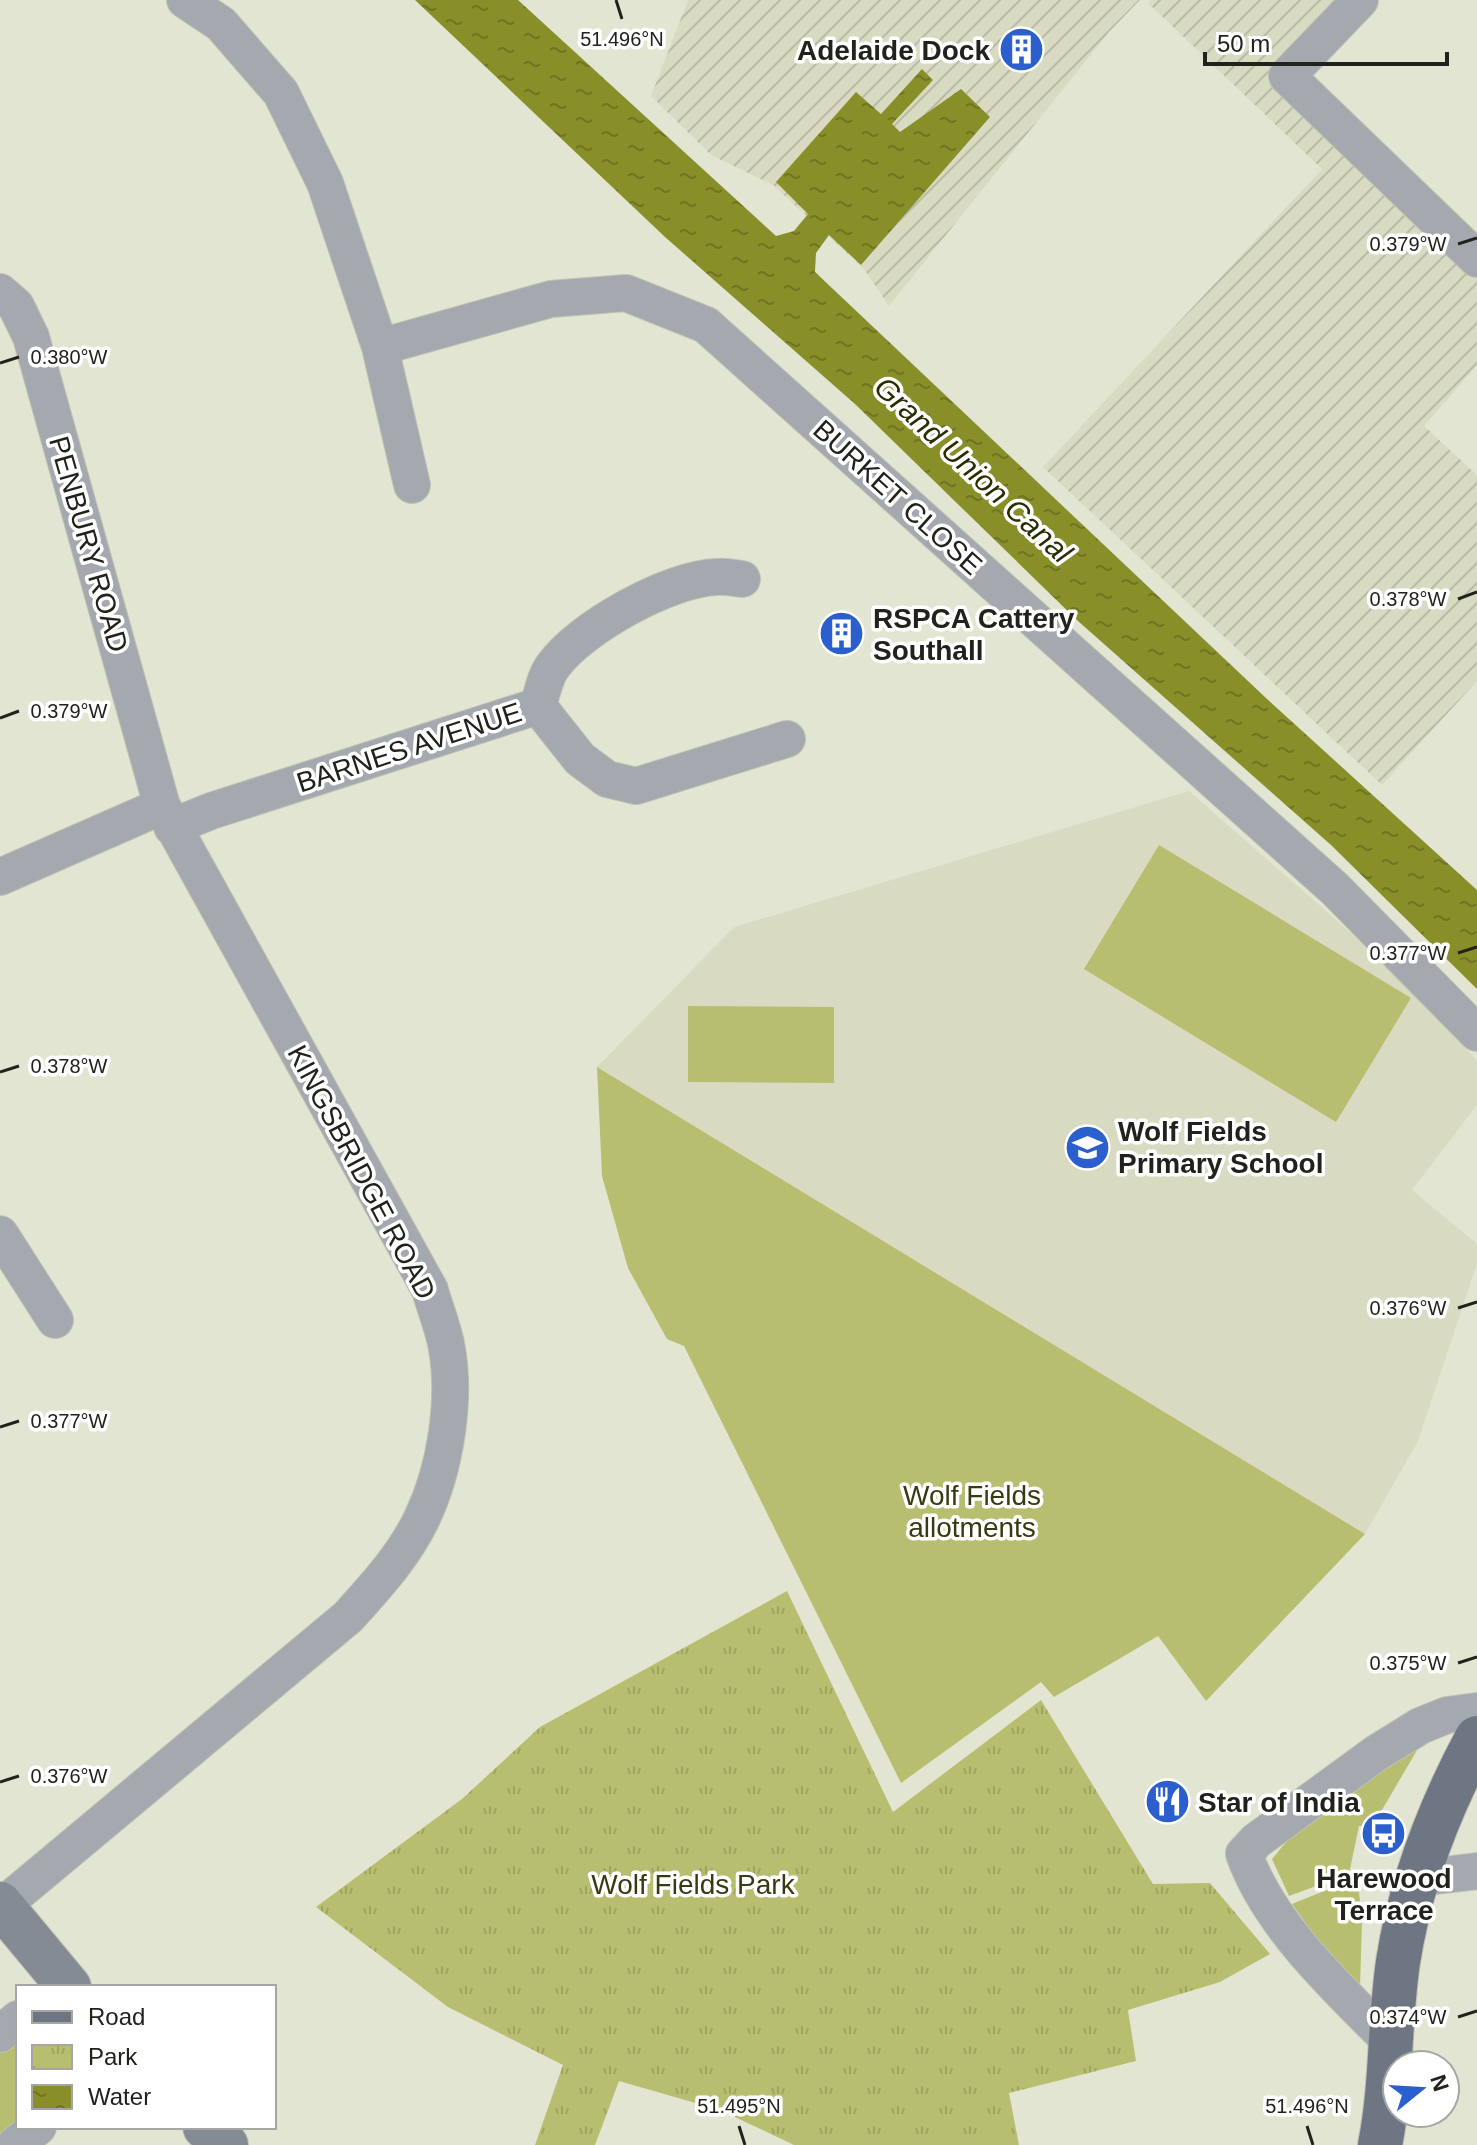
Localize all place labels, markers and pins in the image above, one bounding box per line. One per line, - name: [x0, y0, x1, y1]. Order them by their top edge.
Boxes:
- building icon: Adelaide Dock: [997, 26, 1045, 74]
- place label: Adelaide Dock: [797, 35, 990, 66]
- place label: RSPCA Cattery Southall: [873, 603, 1075, 666]
- building icon: RSPCA Cattery Southall: [818, 610, 866, 658]
- place label: Wolf Fields Primary School: [1118, 1116, 1323, 1179]
- school or university icon: Wolf Fields Primary School: [1063, 1123, 1111, 1171]
- restaurant icon: Star of India: [1143, 1778, 1191, 1826]
- place label: Star of India: [1198, 1787, 1360, 1818]
- bus stop icon: Harewood Terrace: [1360, 1810, 1408, 1858]
- place label: Harewood Terrace: [1316, 1863, 1452, 1926]

